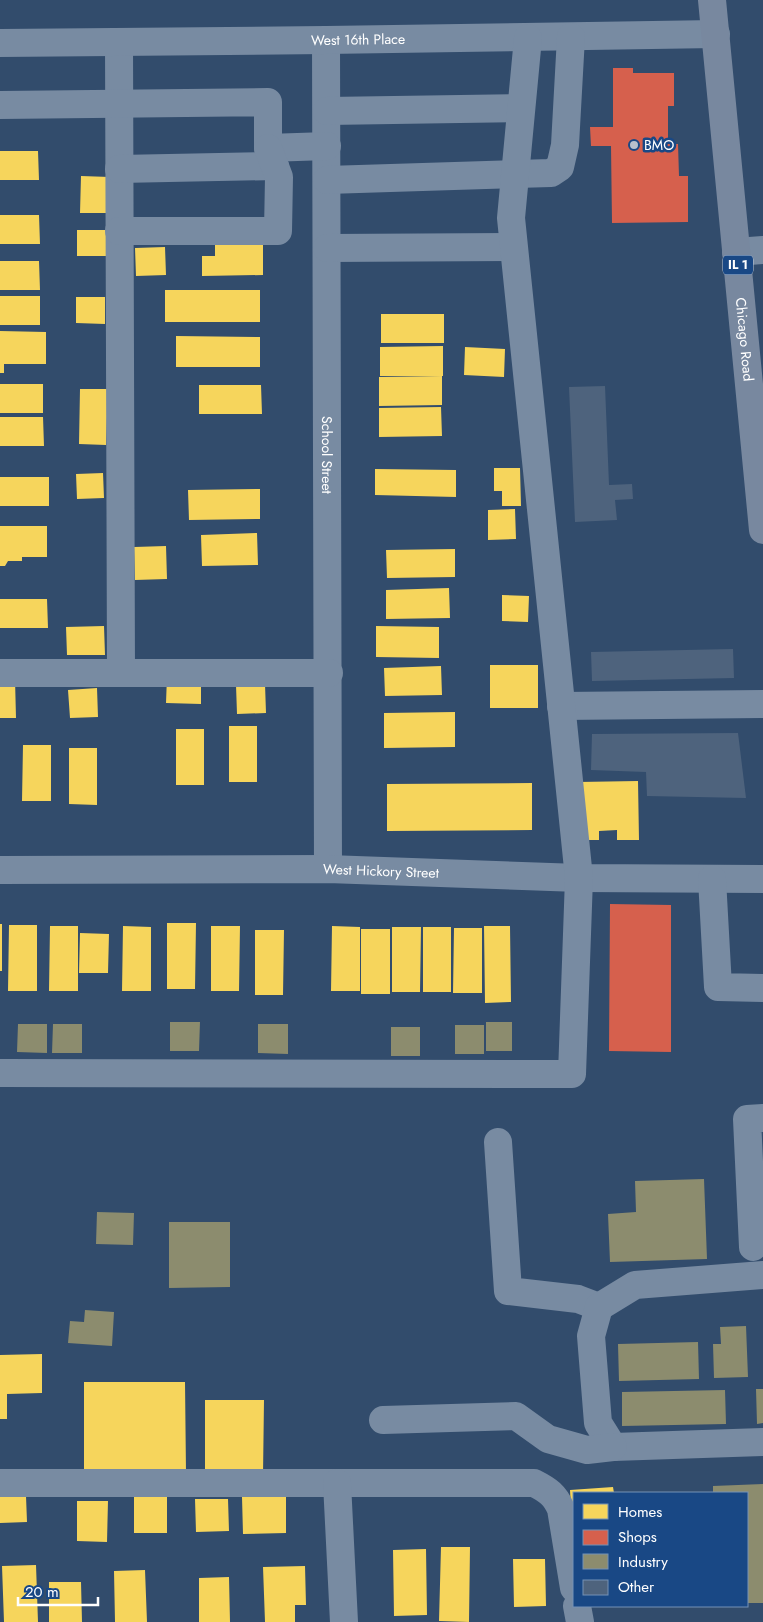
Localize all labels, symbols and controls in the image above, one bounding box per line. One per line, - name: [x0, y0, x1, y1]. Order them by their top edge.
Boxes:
- street label: West 16th Place: [311, 29, 405, 50]
- place label: BMO: [644, 135, 674, 155]
- marker: BMO: [628, 139, 640, 151]
- road number: IL 1: [723, 256, 753, 274]
- street label: Chicago Road: [731, 297, 759, 382]
- street label: School Street: [317, 416, 337, 495]
- street label: West Hickory Street: [323, 859, 440, 883]
- legend: [573, 1492, 748, 1607]
- text: Homes: [618, 1501, 662, 1523]
- text: Shops: [618, 1526, 657, 1548]
- text: Industry: [618, 1551, 668, 1573]
- scale bar: [18, 1574, 98, 1606]
- text: Other: [618, 1576, 655, 1598]
- text: 20 m: [25, 1581, 59, 1603]

